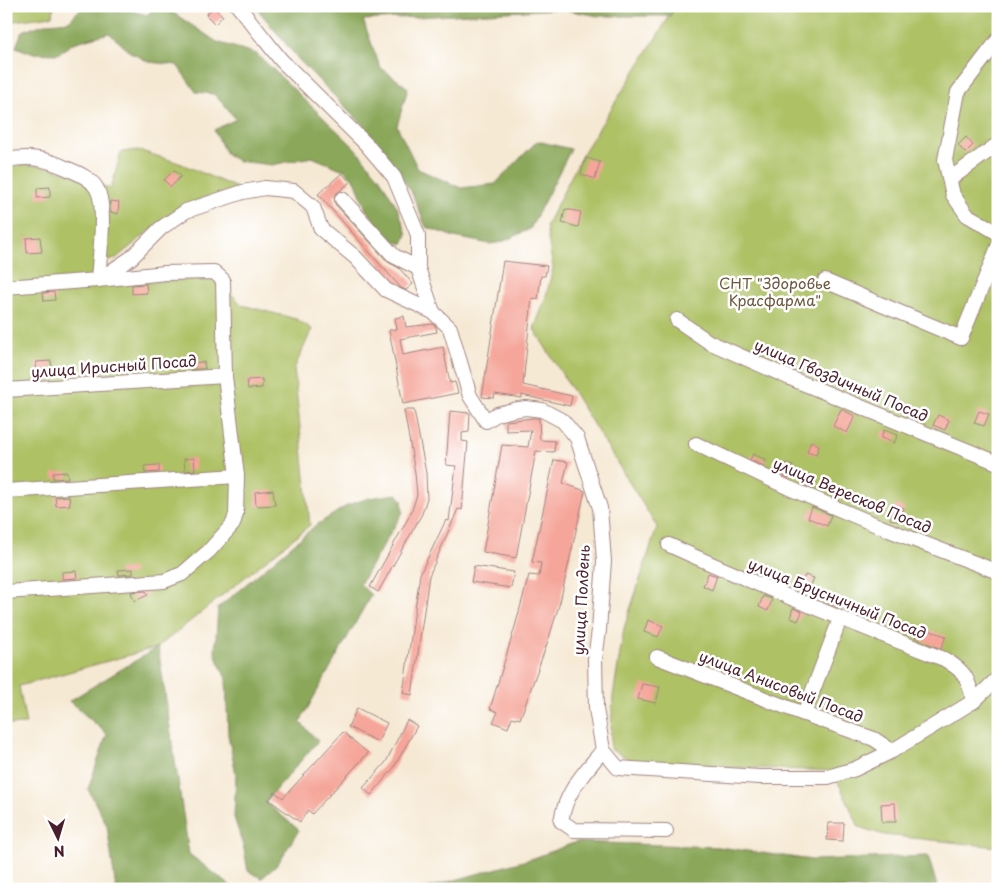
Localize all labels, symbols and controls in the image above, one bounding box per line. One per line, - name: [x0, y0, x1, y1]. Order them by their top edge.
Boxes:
- park label: СНТ "Здоровье Красфарма": [719, 271, 831, 311]
- street label: улица Гвоздичный Посад: [751, 332, 932, 427]
- street label: улица Ирисный Посад: [30, 348, 197, 383]
- street label: улица Вересков Посад: [770, 451, 935, 538]
- street label: улица Полдень: [566, 544, 595, 656]
- street label: улица Брусничный Посад: [745, 551, 930, 644]
- street label: улица Анисовый Посад: [696, 644, 867, 728]
- north arrow: [32, 812, 82, 862]
- text: N: [53, 841, 66, 862]

